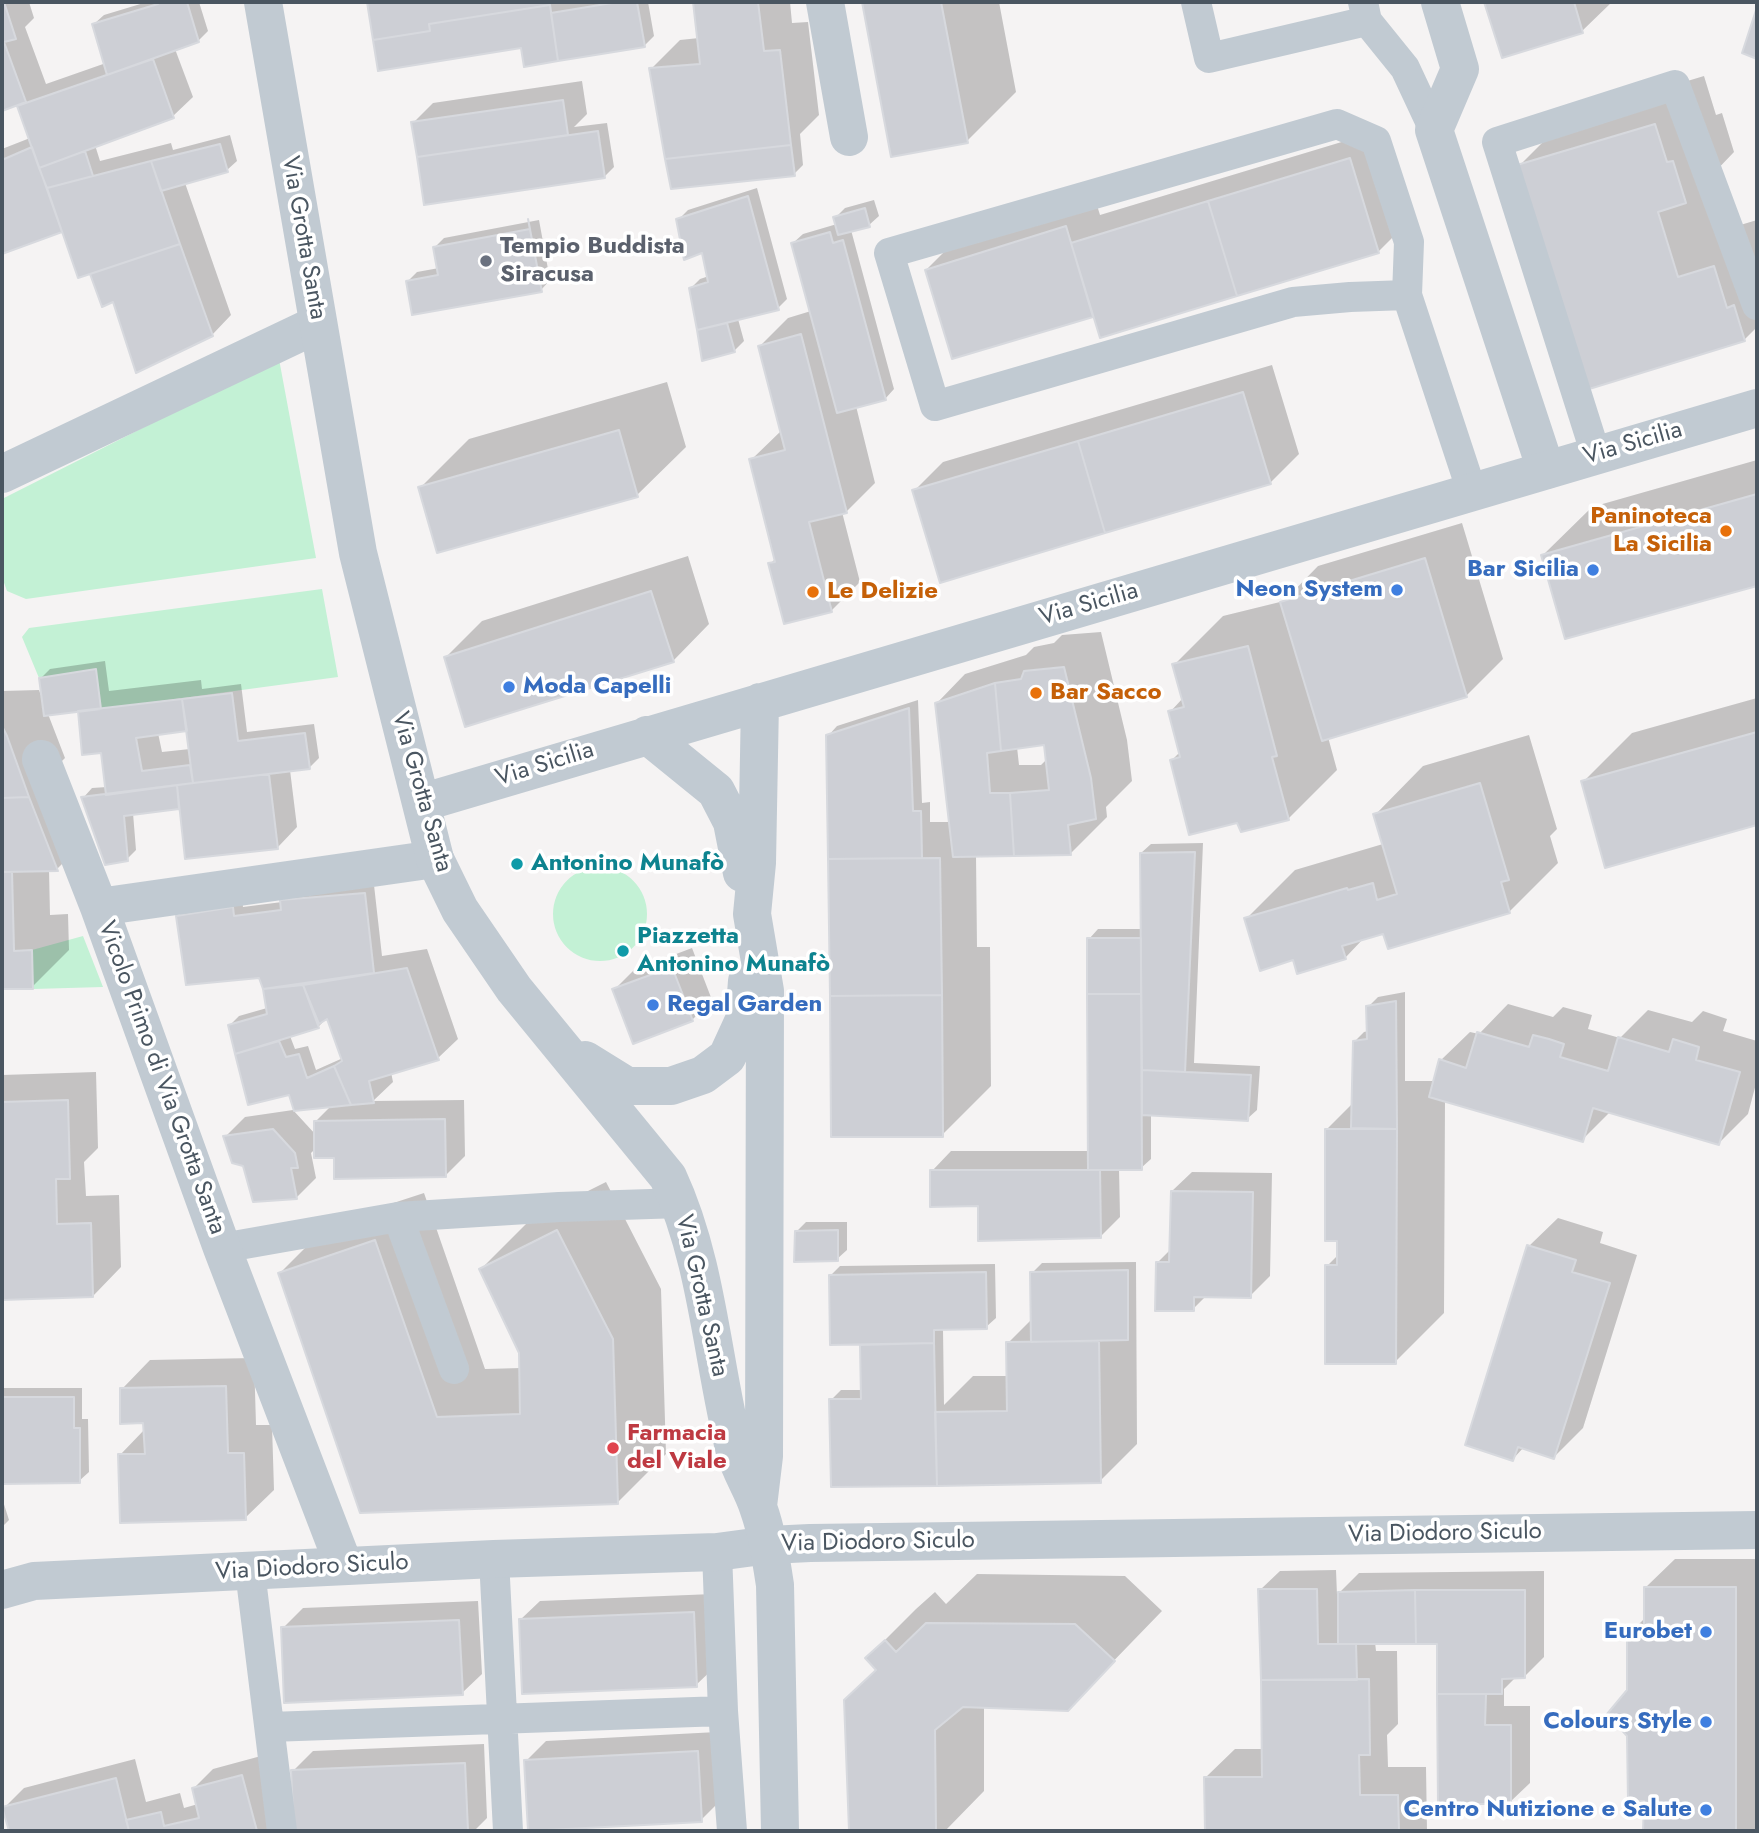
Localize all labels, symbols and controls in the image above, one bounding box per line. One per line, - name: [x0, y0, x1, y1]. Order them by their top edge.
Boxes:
- street label: Via Grotta Santa: [274, 154, 332, 322]
- place label: Tempio Buddista Siracusa: [500, 233, 685, 289]
- marker: Tempio Buddista Siracusa: [478, 253, 494, 269]
- street label: Via Sicilia: [1580, 416, 1686, 472]
- place label: Paninoteca La Sicilia: [1590, 503, 1712, 559]
- marker: Paninoteca La Sicilia: [1718, 523, 1734, 539]
- place label: Bar Sicilia: [1467, 556, 1579, 584]
- marker: Bar Sicilia: [1585, 562, 1601, 578]
- place label: Neon System: [1236, 576, 1383, 604]
- street label: Via Sicilia: [1036, 577, 1142, 633]
- place label: Le Delizie: [827, 578, 938, 606]
- marker: Neon System: [1389, 582, 1405, 598]
- marker: Le Delizie: [805, 584, 821, 600]
- place label: Moda Capelli: [523, 673, 671, 701]
- marker: Moda Capelli: [501, 679, 517, 695]
- place label: Bar Sacco: [1050, 679, 1162, 707]
- marker: Bar Sacco: [1028, 685, 1044, 701]
- street label: Via Grotta Santa: [384, 709, 458, 875]
- street label: Via Sicilia: [492, 736, 598, 794]
- place label: Antonino Munafò: [531, 850, 724, 878]
- marker: Antonino Munafò: [509, 856, 525, 872]
- street label: Vicolo Primo di Via Grotta Santa: [91, 918, 231, 1238]
- place label: Piazzetta Antonino Munafò: [637, 923, 830, 979]
- marker: Piazzetta Antonino Munafò: [615, 943, 631, 959]
- place label: Regal Garden: [667, 991, 822, 1019]
- marker: Regal Garden: [645, 997, 661, 1013]
- street label: Via Grotta Santa: [668, 1212, 734, 1380]
- place label: Farmacia del Viale: [627, 1420, 727, 1476]
- marker: Farmacia del Viale: [605, 1440, 621, 1456]
- street label: Via Diodoro Siculo: [1348, 1518, 1542, 1550]
- street label: Via Diodoro Siculo: [781, 1527, 975, 1559]
- street label: Via Diodoro Siculo: [215, 1549, 409, 1587]
- place label: Eurobet: [1604, 1618, 1692, 1646]
- marker: Eurobet: [1698, 1624, 1714, 1640]
- place label: Colours Style: [1543, 1708, 1692, 1736]
- marker: Colours Style: [1698, 1714, 1714, 1730]
- place label: Centro Nutizione e Salute: [1403, 1796, 1692, 1824]
- marker: Centro Nutizione e Salute: [1698, 1802, 1714, 1818]

